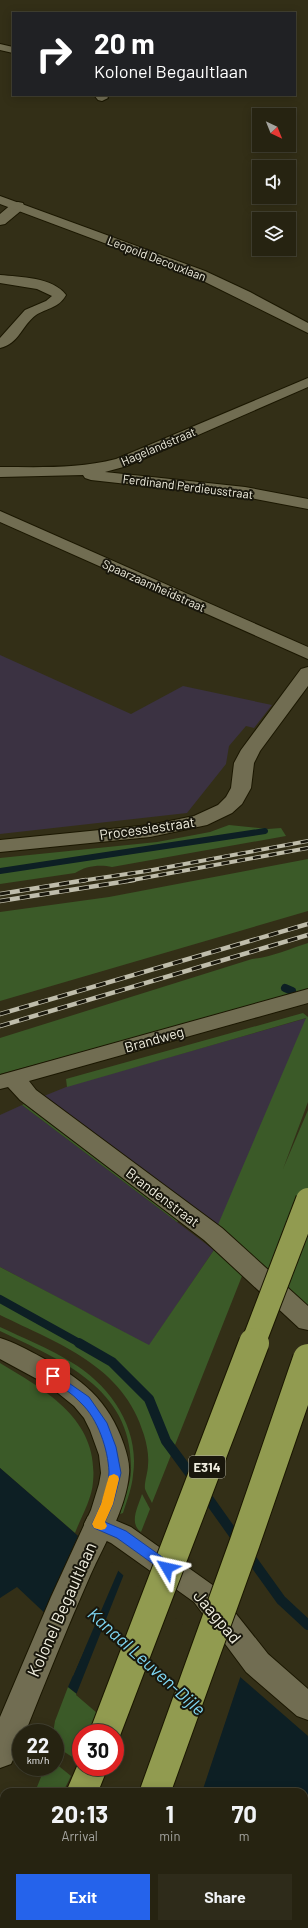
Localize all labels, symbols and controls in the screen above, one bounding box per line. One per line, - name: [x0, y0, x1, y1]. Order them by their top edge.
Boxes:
- text: 20 m: [94, 26, 155, 60]
- icon: right: [28, 28, 80, 80]
- text: Kolonel Begaultlaan: [94, 60, 248, 82]
- north arrow: [252, 108, 296, 152]
- map controls: [252, 108, 296, 256]
- button: sound: [252, 160, 296, 204]
- button: layers: [252, 212, 296, 256]
- street label: Leopold Decouxlaan: [106, 233, 208, 283]
- street label: Hagelandstraat: [119, 424, 197, 468]
- street label: Ferdinand Perdieusstraat: [122, 471, 254, 501]
- street label: Spaarzaamheidstraat: [100, 556, 208, 614]
- street label: Processiestraat: [98, 813, 196, 843]
- street label: Brandweg: [122, 1022, 186, 1056]
- street label: Brandenstraat: [123, 1164, 203, 1230]
- pin: [36, 1359, 70, 1393]
- icon: arrive: [42, 1365, 64, 1387]
- road number: E314: [189, 1456, 225, 1478]
- street label: Kolonel Begaultlaan: [22, 1539, 100, 1679]
- position arrow: [146, 1547, 188, 1589]
- street label: Jaagpad: [190, 1585, 246, 1647]
- water label: Kanaal Leuven-Dijle: [84, 1602, 210, 1720]
- speed limit sign: 30: [72, 1724, 124, 1776]
- text: 22: [27, 1733, 49, 1757]
- text: km/h: [27, 1754, 49, 1766]
- text: 20:13: [51, 1799, 108, 1828]
- text: 1: [166, 1799, 174, 1828]
- text: 70: [231, 1799, 257, 1828]
- text: Arrival: [61, 1828, 98, 1844]
- text: min: [159, 1828, 180, 1844]
- text: m: [239, 1828, 250, 1844]
- button: Exit: [16, 1874, 150, 1920]
- button: Share: [158, 1874, 292, 1920]

